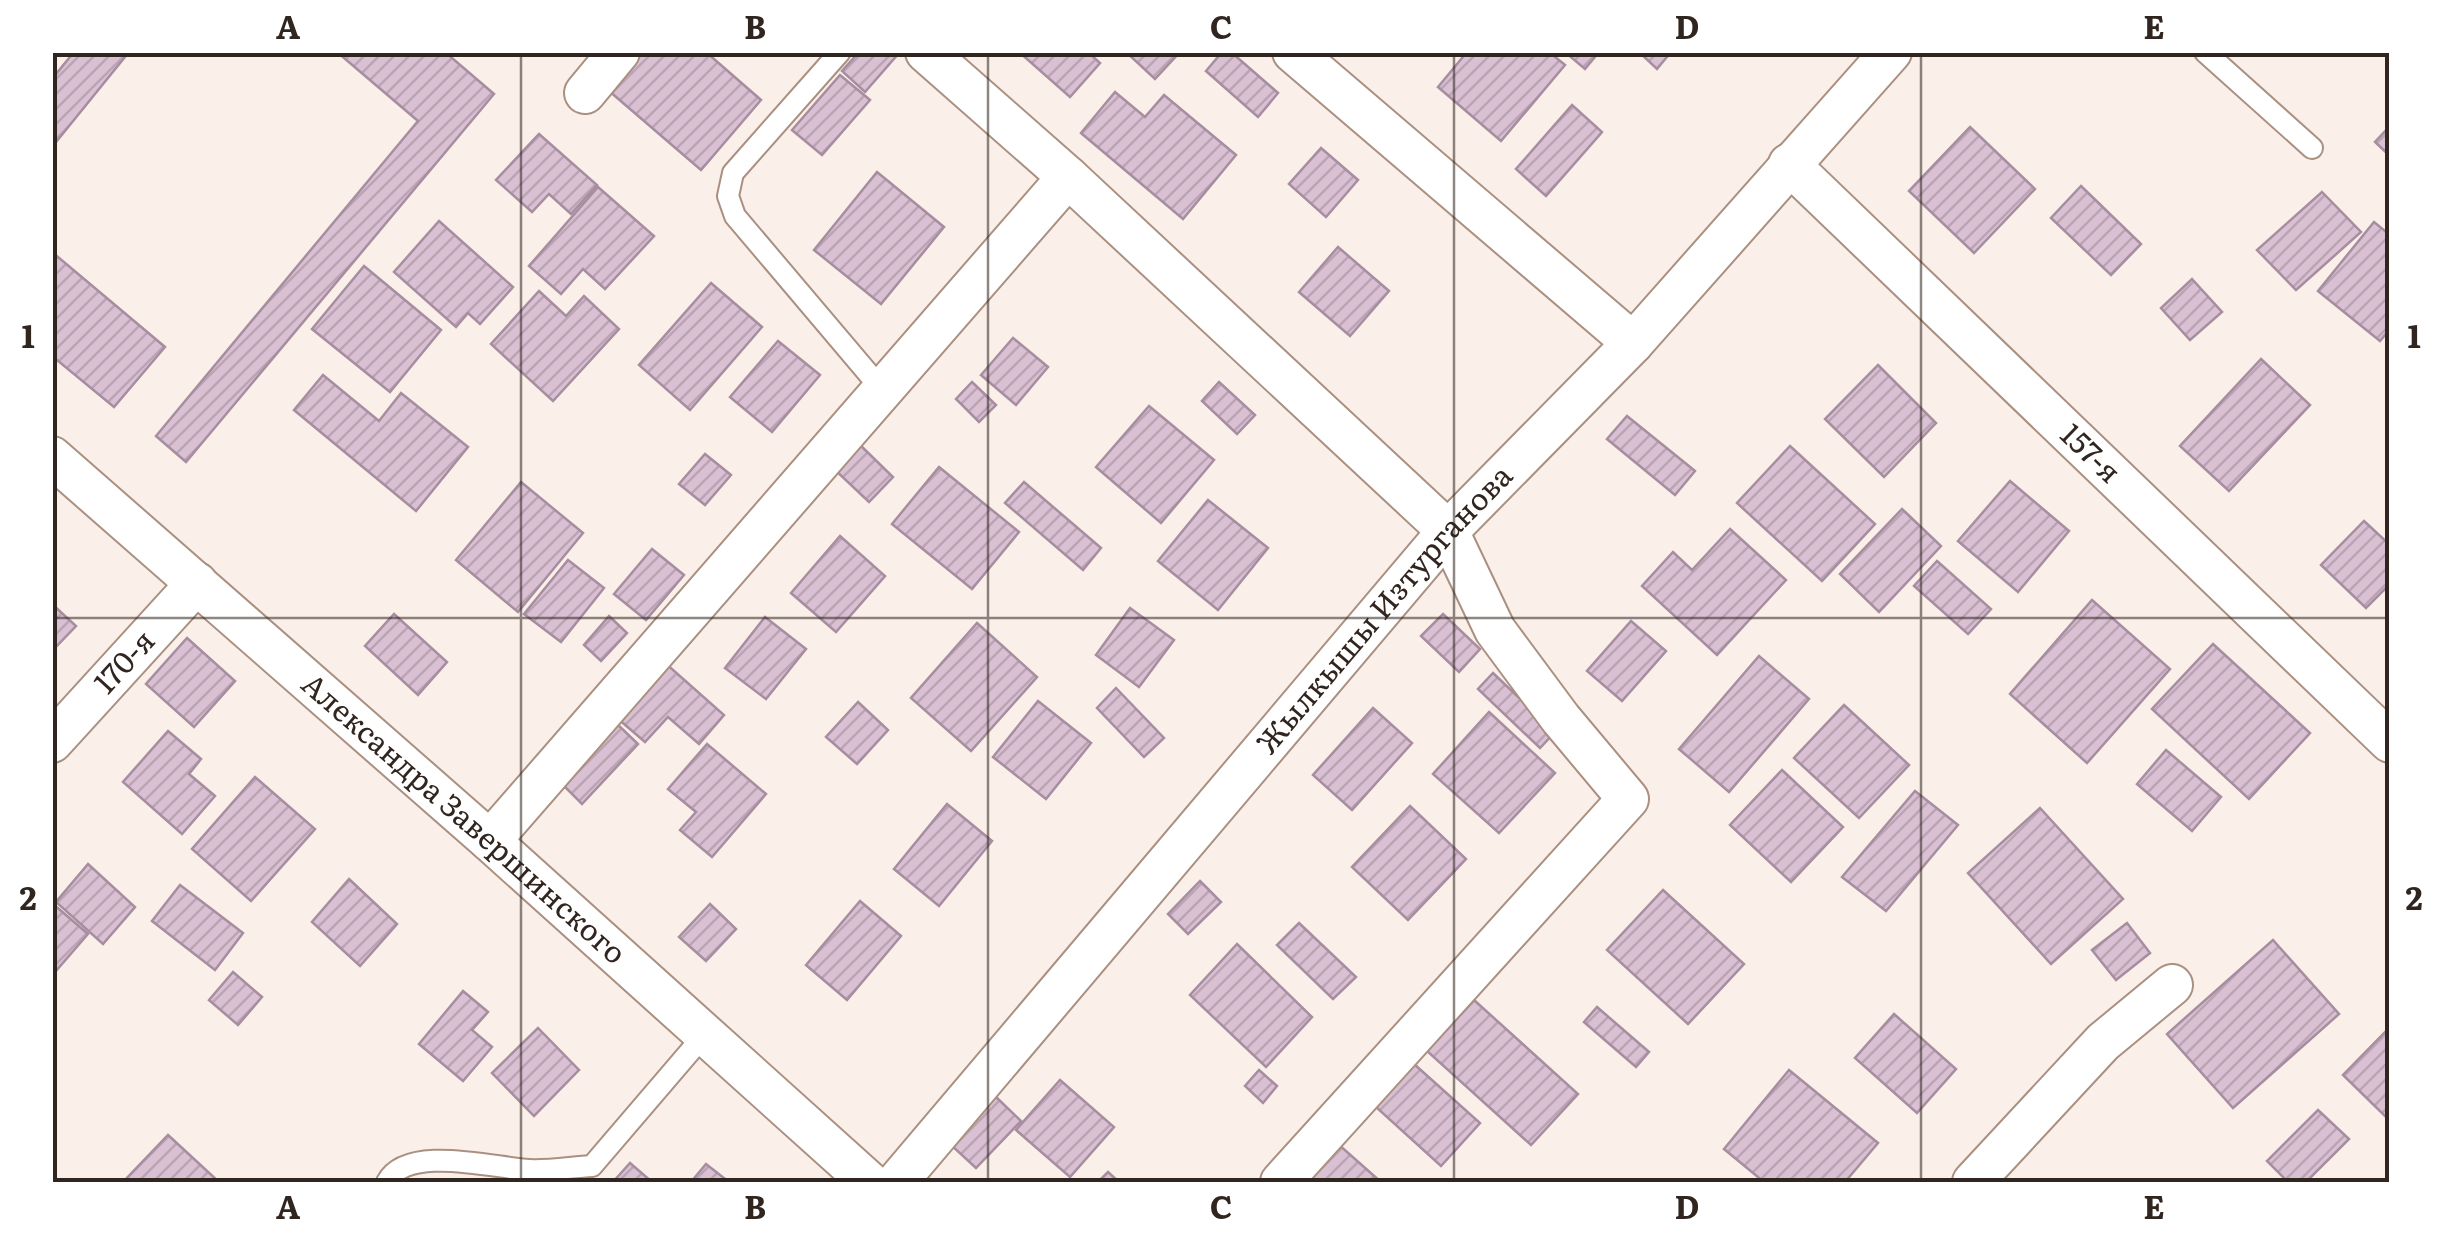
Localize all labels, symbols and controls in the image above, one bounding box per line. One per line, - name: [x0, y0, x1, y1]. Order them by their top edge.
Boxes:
- text: A: [276, 1, 300, 49]
- text: B: [744, 1, 766, 49]
- text: C: [1210, 1, 1232, 49]
- text: D: [1675, 1, 1699, 49]
- text: E: [2143, 1, 2165, 49]
- text: 1: [21, 310, 35, 358]
- text: 1: [2407, 310, 2421, 358]
- street label: 157-я: [2052, 412, 2133, 491]
- street label: Жылкышы Изтурганова: [1244, 453, 1521, 762]
- street label: 170-я: [82, 619, 163, 702]
- street label: Александра Завершинского: [293, 661, 637, 973]
- text: 2: [19, 872, 37, 920]
- text: 2: [2405, 872, 2423, 920]
- text: A: [276, 1181, 300, 1229]
- text: B: [744, 1181, 766, 1229]
- text: C: [1210, 1181, 1232, 1229]
- text: D: [1675, 1181, 1699, 1229]
- text: E: [2143, 1181, 2165, 1229]

